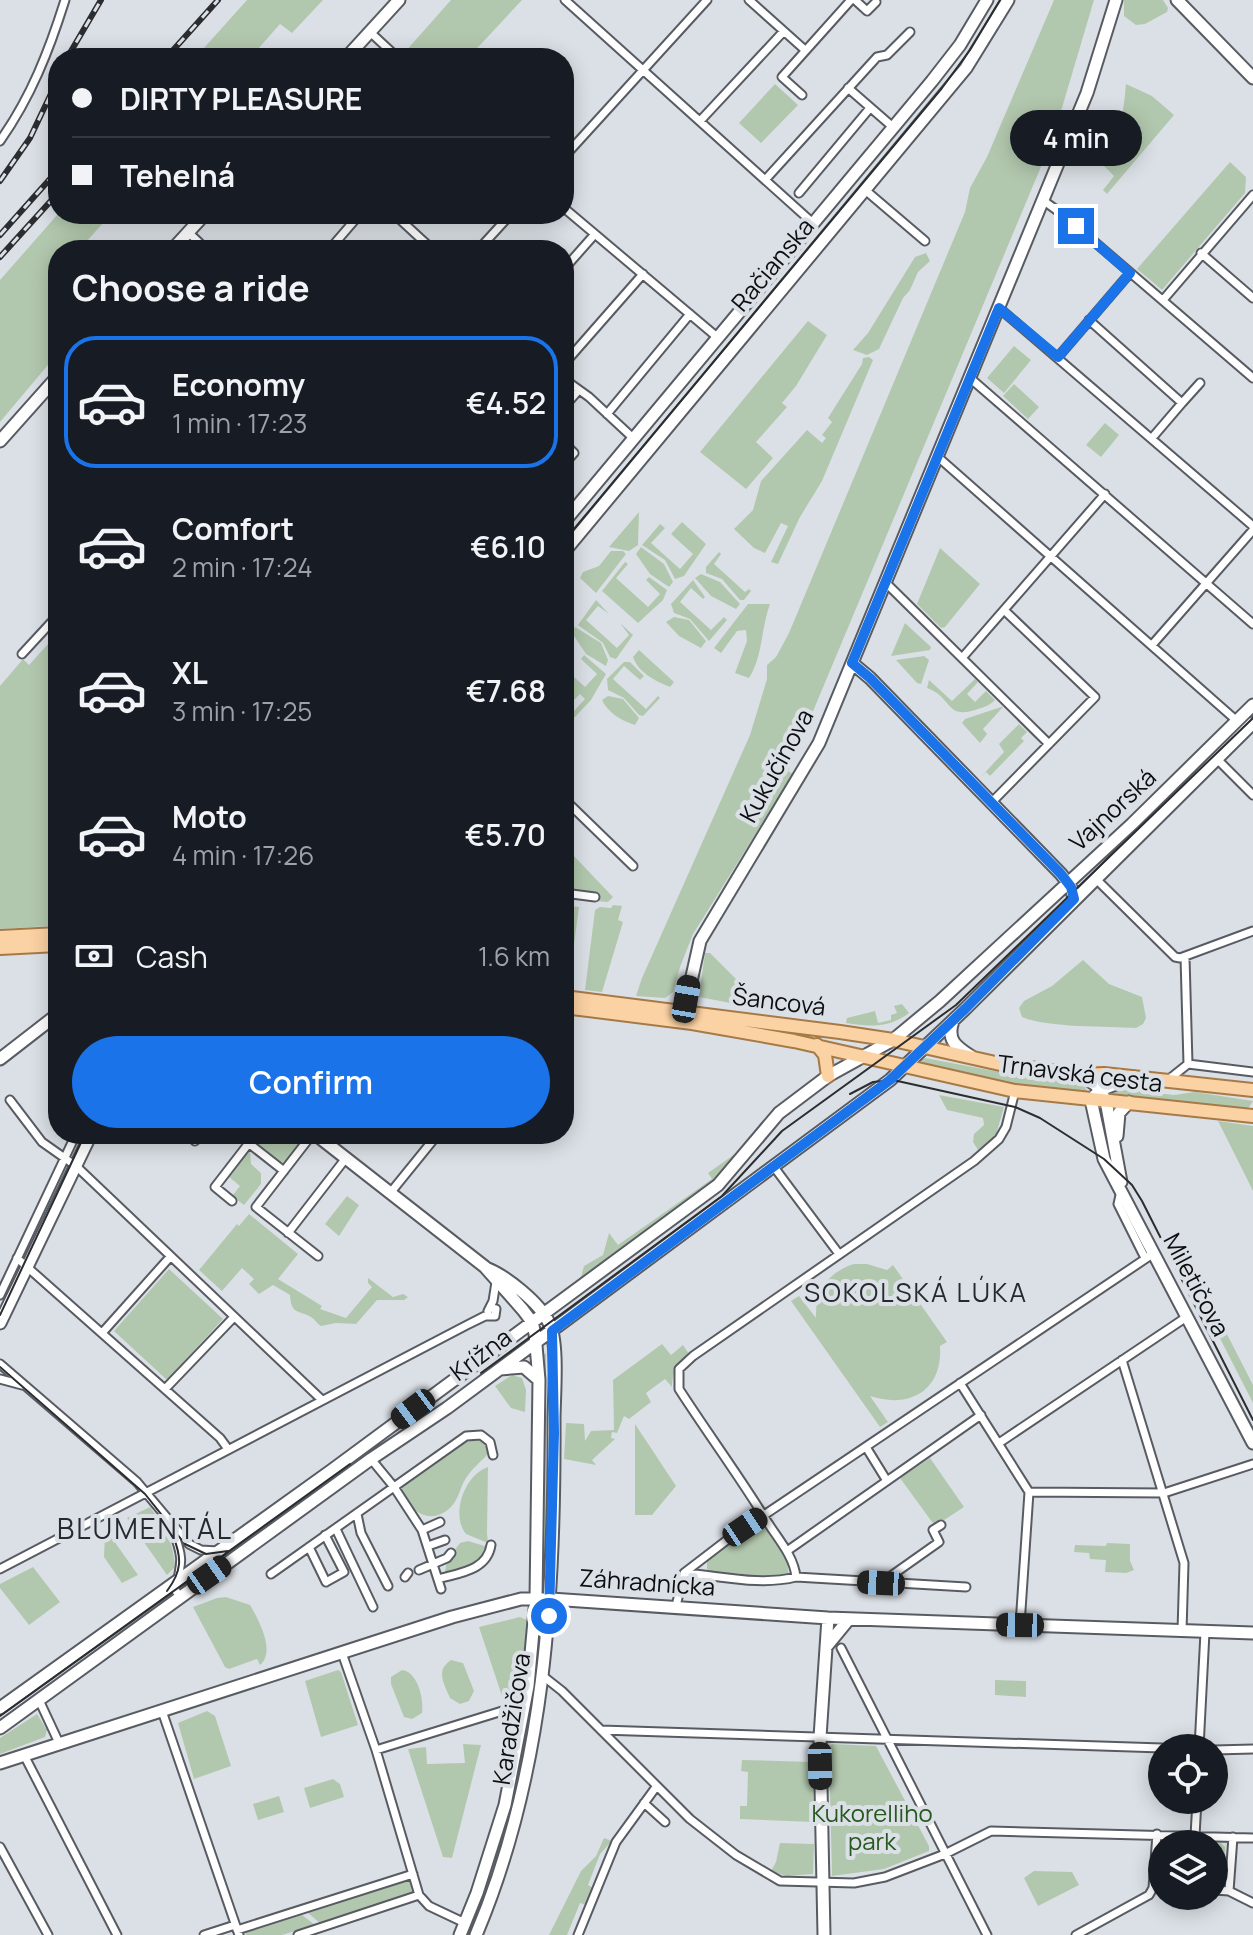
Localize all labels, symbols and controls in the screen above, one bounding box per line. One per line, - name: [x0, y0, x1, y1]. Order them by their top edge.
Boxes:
- text: DIRTY PLEASURE: [120, 78, 362, 119]
- callout: 4 min: [1010, 110, 1142, 166]
- text: 4 min: [1043, 120, 1109, 156]
- text: Tehelná: [120, 155, 235, 196]
- route end: [1058, 208, 1094, 244]
- street label: Račianska: [723, 210, 821, 318]
- text: Choose a ride: [72, 263, 310, 312]
- text: Economy: [172, 364, 305, 405]
- icon: car: [76, 366, 148, 438]
- text: €4.52: [466, 382, 546, 423]
- text: 1 min · 17:23: [172, 405, 307, 441]
- text: Comfort: [172, 508, 294, 549]
- icon: car: [76, 510, 148, 582]
- text: €6.10: [470, 526, 546, 567]
- text: 2 min · 17:24: [172, 549, 312, 585]
- text: XL: [172, 652, 208, 693]
- icon: car: [76, 654, 148, 726]
- text: €7.68: [466, 670, 546, 711]
- text: 3 min · 17:25: [172, 693, 312, 729]
- street label: Kukučínova: [731, 703, 820, 828]
- street label: Vajnorská: [1062, 760, 1162, 858]
- text: Moto: [172, 796, 247, 837]
- icon: car: [76, 798, 148, 870]
- text: €5.70: [465, 814, 546, 855]
- text: 4 min · 17:26: [172, 837, 314, 873]
- icon: cash: [72, 934, 116, 978]
- text: Cash: [136, 936, 208, 977]
- text: 1.6 km: [478, 938, 550, 974]
- car: [670, 973, 702, 1025]
- street label: Šancová: [731, 978, 828, 1023]
- button: Confirm: [72, 1036, 550, 1128]
- street label: Trnavská cesta: [996, 1046, 1164, 1099]
- street label: Miletičova: [1156, 1227, 1238, 1342]
- district label: SOKOLSKÁ LÚKA: [804, 1274, 1028, 1310]
- street label: Krížna: [443, 1320, 517, 1388]
- car: [387, 1385, 439, 1433]
- car: [718, 1504, 772, 1550]
- district label: BLUMENTÁL: [57, 1509, 233, 1547]
- car: [182, 1551, 236, 1599]
- street label: Záhradnícka: [578, 1560, 716, 1603]
- car: [856, 1570, 906, 1596]
- route start: [531, 1598, 567, 1634]
- car: [996, 1613, 1044, 1637]
- street label: Karadžičova: [484, 1650, 537, 1787]
- map controls: [1148, 1734, 1228, 1910]
- button: locate: [1148, 1734, 1228, 1814]
- car: [808, 1742, 832, 1790]
- park label: Kukorelliho park: [811, 1796, 933, 1857]
- button: layers: [1148, 1830, 1228, 1910]

